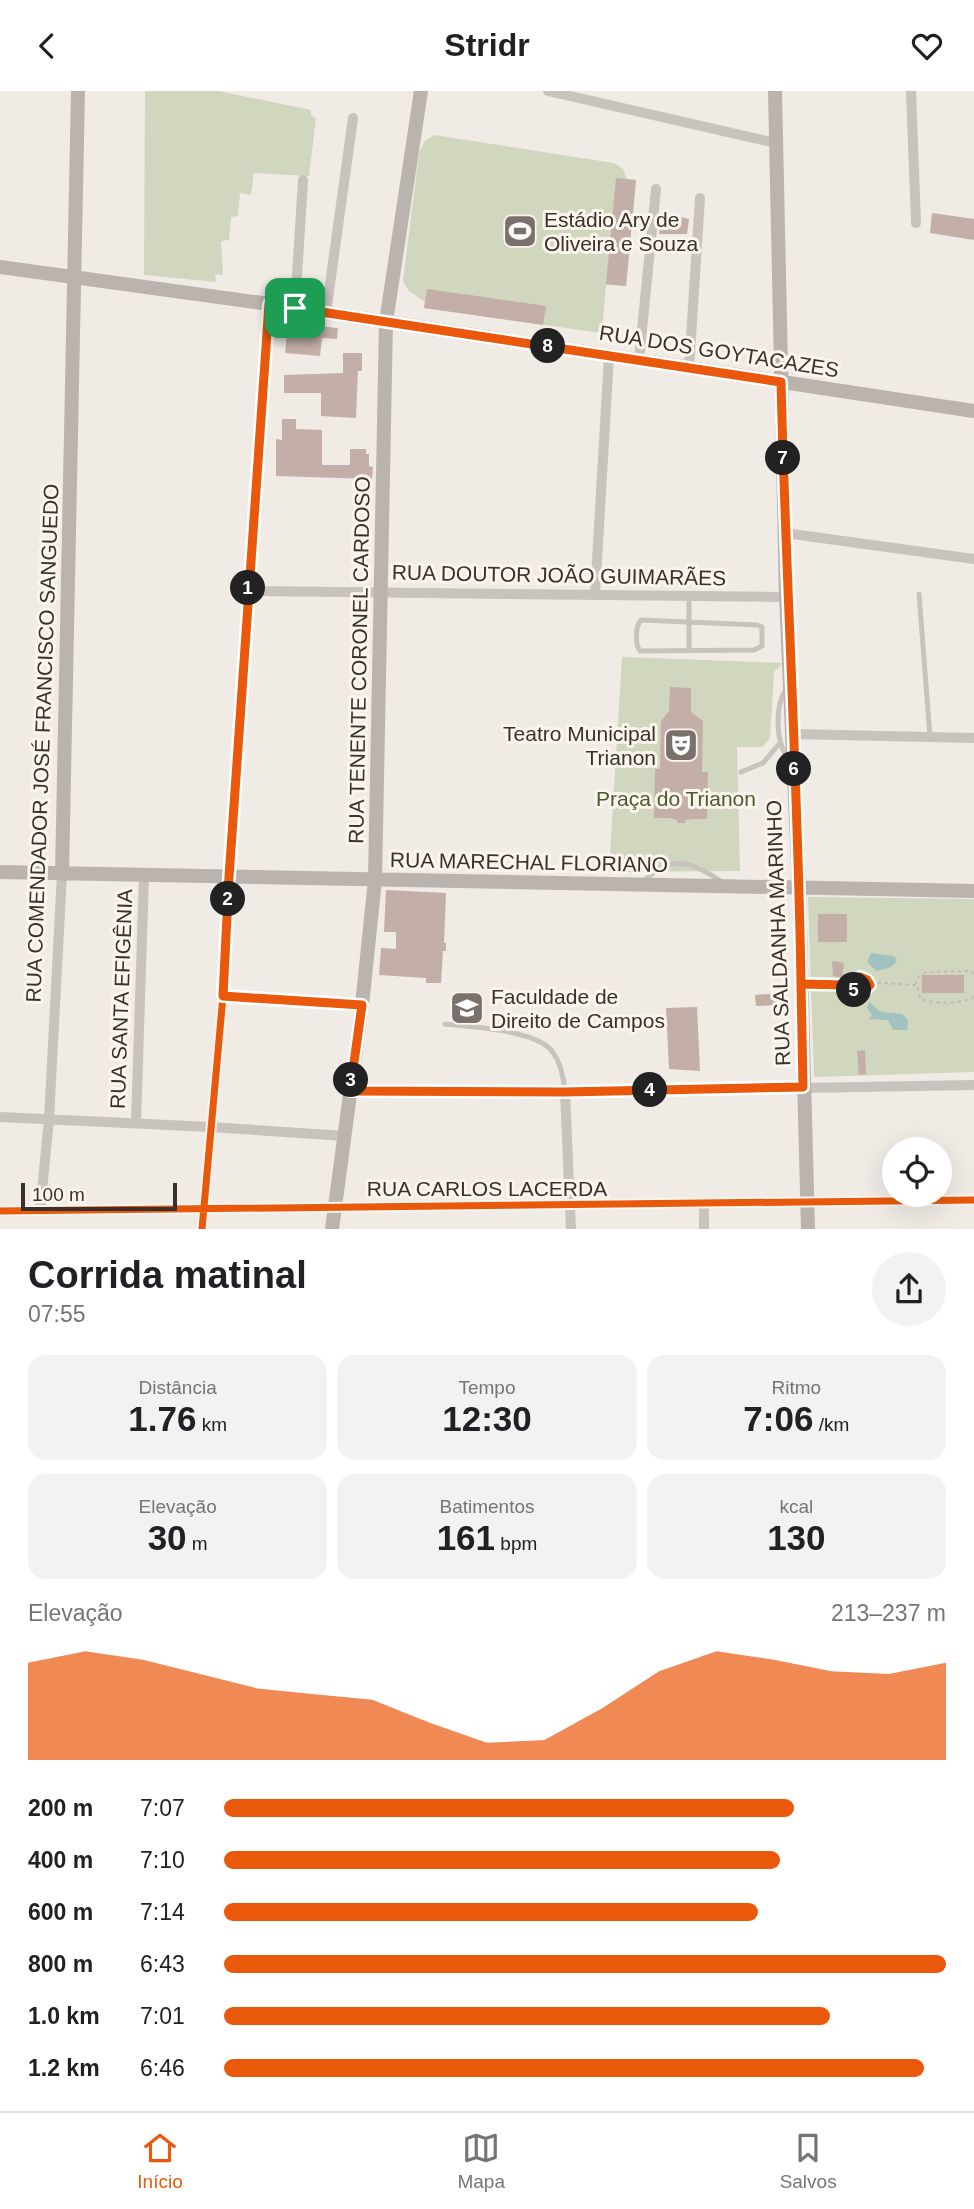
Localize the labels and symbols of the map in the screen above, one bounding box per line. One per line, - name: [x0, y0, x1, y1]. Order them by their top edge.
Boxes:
- place label: Estádio Ary de Oliveira e Souza: [544, 208, 698, 255]
- sports icon: Estádio Ary de Oliveira e Souza: [501, 212, 539, 250]
- pin: [265, 278, 325, 338]
- street label: RUA DOS GOYTACAZES: [598, 321, 840, 381]
- pin: 8: [530, 329, 566, 363]
- pin: 7: [766, 441, 800, 475]
- street label: RUA TENENTE CORONEL CARDOSO: [344, 476, 374, 844]
- street label: RUA COMENDADOR JOSÉ FRANCISCO SANGUEDO: [21, 483, 63, 1003]
- street label: RUA DOUTOR JOÃO GUIMARÃES: [392, 561, 726, 589]
- pin: 1: [230, 571, 266, 605]
- place label: Teatro Municipal Trianon: [503, 722, 656, 769]
- theatre icon: Teatro Municipal Trianon: [662, 726, 700, 764]
- pin: 6: [776, 751, 812, 787]
- park label: Praça do Trianon: [596, 787, 756, 810]
- street label: RUA SALDANHA MARINHO: [762, 800, 794, 1066]
- street label: RUA MARECHAL FLORIANO: [390, 848, 668, 876]
- pin: 2: [210, 881, 246, 917]
- street label: RUA SANTA EFIGÊNIA: [106, 889, 136, 1109]
- pin: 5: [836, 972, 872, 1007]
- place label: Faculdade de Direito de Campos: [491, 985, 665, 1032]
- school or university icon: Faculdade de Direito de Campos: [448, 989, 486, 1027]
- pin: 3: [334, 1063, 368, 1097]
- pin: 4: [632, 1073, 668, 1107]
- street label: RUA CARLOS LACERDA: [367, 1177, 607, 1200]
- scale bar: [21, 1180, 177, 1212]

